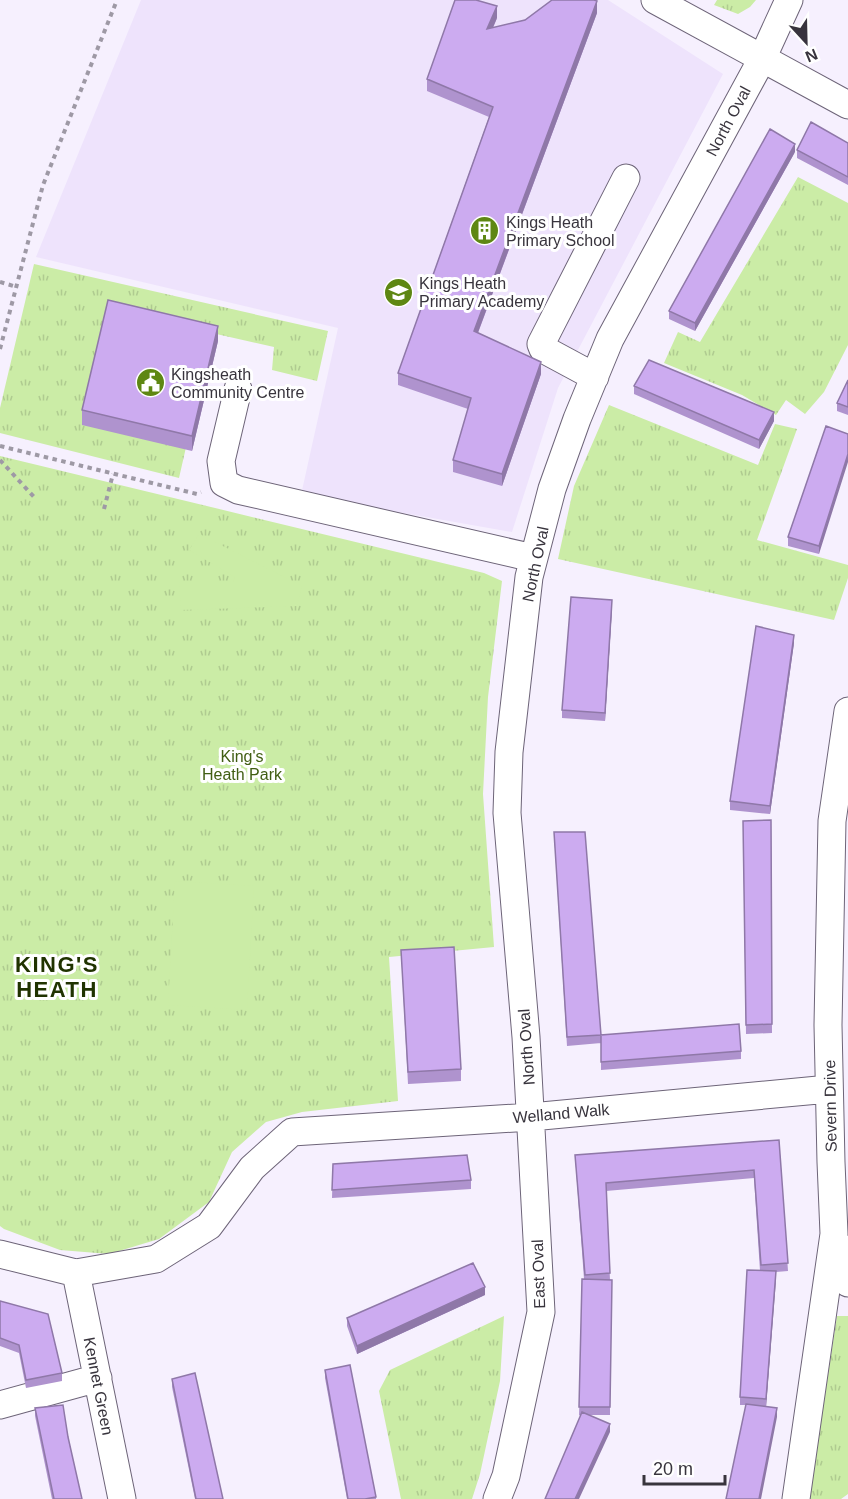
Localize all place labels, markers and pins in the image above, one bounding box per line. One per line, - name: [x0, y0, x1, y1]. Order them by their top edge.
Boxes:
- place label: Kings Heath Primary School: [506, 214, 614, 249]
- building icon: Kings Heath Primary School: [469, 215, 501, 247]
- place label: Kings Heath Primary Academy: [419, 275, 544, 310]
- school or university icon: Kings Heath Primary Academy: [382, 276, 414, 308]
- place label: Kingsheath Community Centre: [171, 366, 304, 401]
- public building icon: Kingsheath Community Centre: [134, 367, 166, 399]

